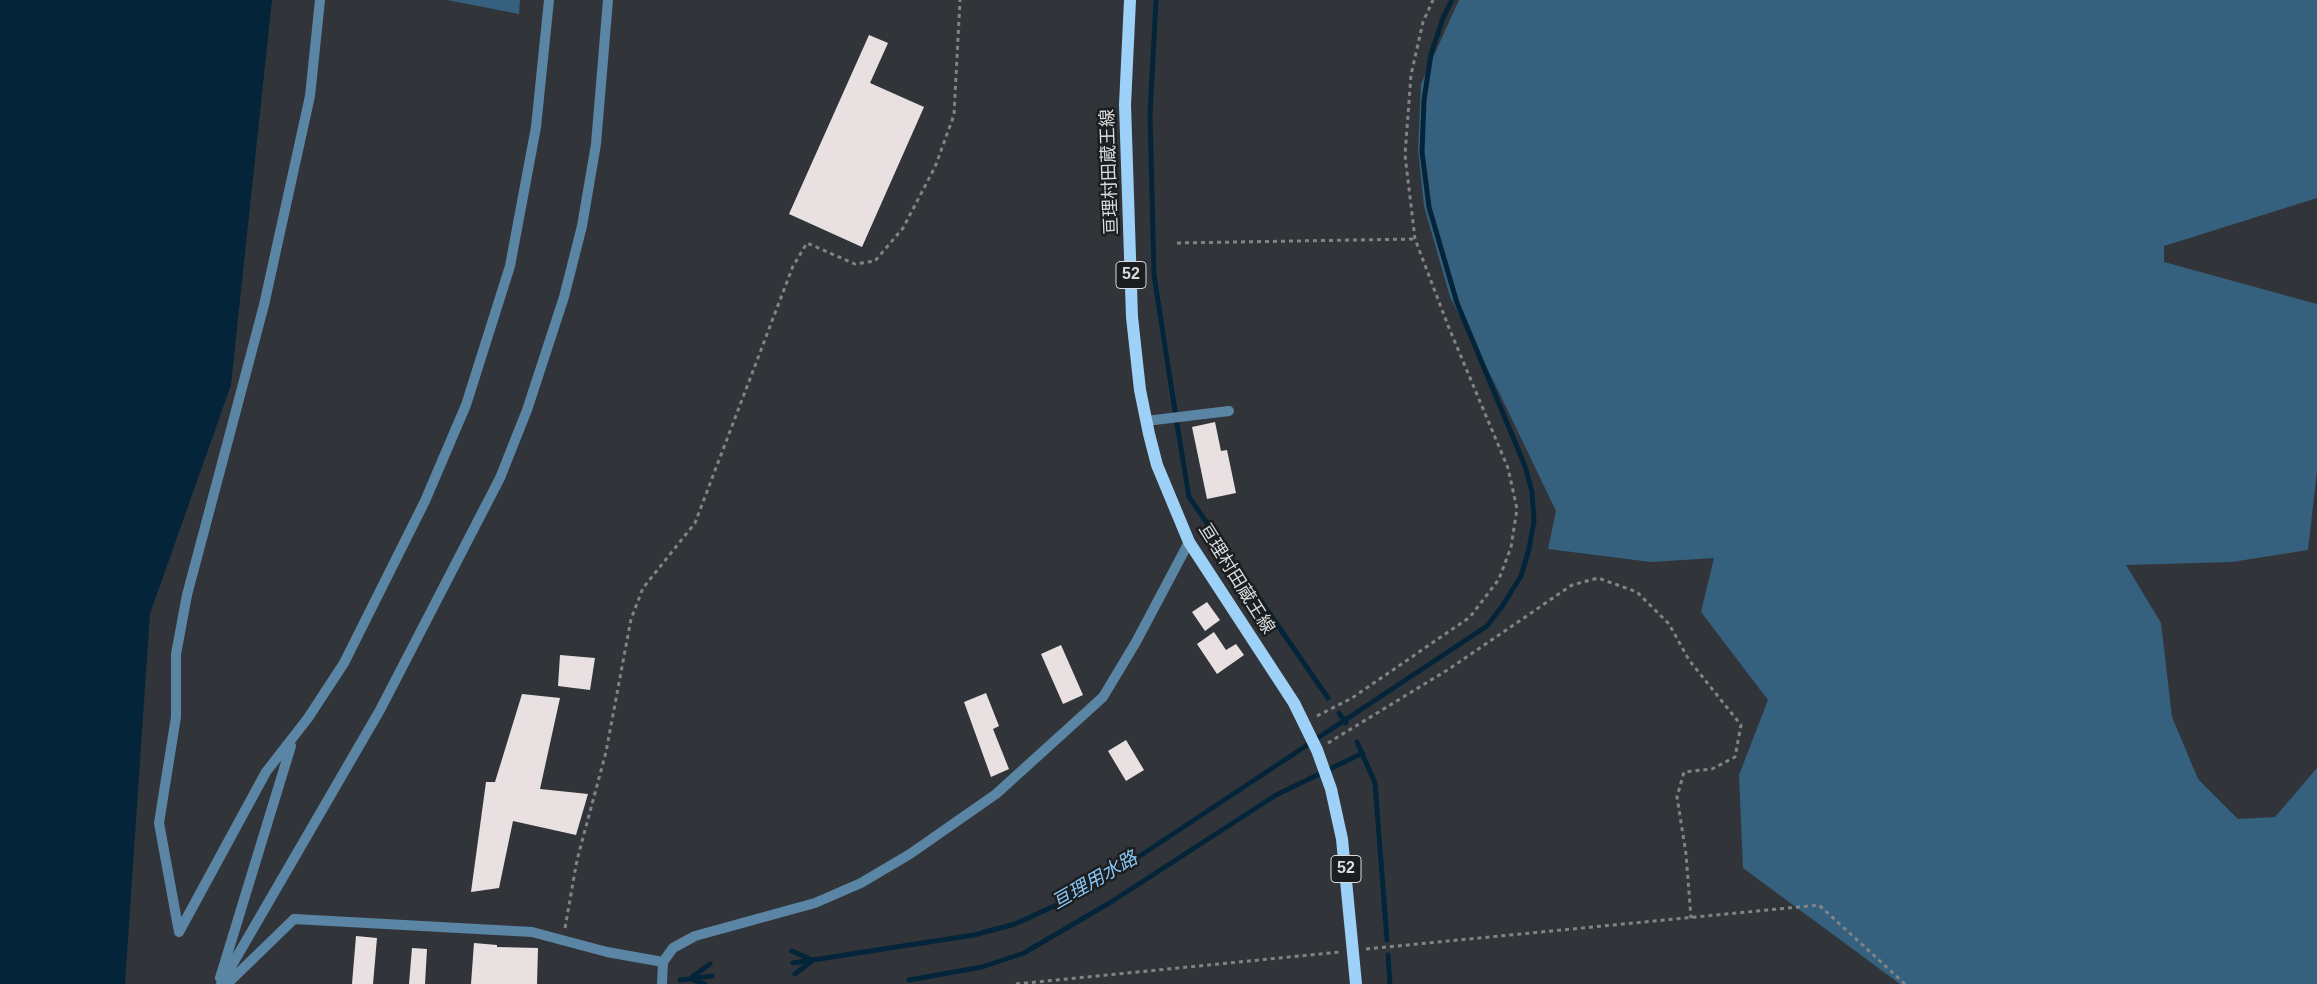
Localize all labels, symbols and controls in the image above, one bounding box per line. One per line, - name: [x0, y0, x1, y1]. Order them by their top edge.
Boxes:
- street label: 亘理村田蔵王線: [1097, 109, 1123, 235]
- road number: 52: [1116, 262, 1146, 288]
- street label: 亘理村田蔵王線: [1193, 520, 1279, 638]
- water label: 亘理用水路: [1048, 847, 1142, 915]
- road number: 52: [1331, 856, 1361, 882]

